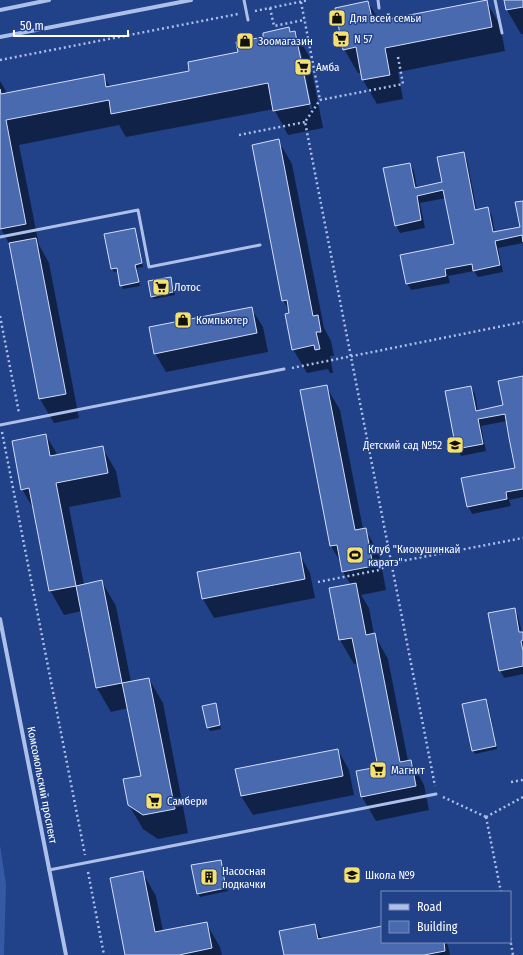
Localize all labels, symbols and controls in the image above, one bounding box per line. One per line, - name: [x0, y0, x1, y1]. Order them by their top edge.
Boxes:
- shop icon: Для всей семьи: [327, 8, 347, 28]
- scale bar: [14, 12, 128, 38]
- place label: Для всей семьи: [349, 12, 421, 25]
- text: 50 m: [20, 19, 44, 33]
- supermarket icon: N 57: [331, 29, 351, 49]
- shop icon: Зоомагазин: [235, 31, 255, 51]
- place label: N 57: [354, 33, 373, 46]
- place label: Зоомагазин: [258, 35, 313, 48]
- supermarket icon: Амба: [293, 57, 313, 77]
- place label: Амба: [316, 61, 339, 74]
- supermarket icon: Лотос: [151, 277, 171, 297]
- place label: Лотос: [174, 281, 201, 294]
- shop icon: Компьютер: [173, 310, 193, 330]
- place label: Компьютер: [196, 314, 248, 327]
- school or university icon: Детский сад №52: [445, 435, 465, 455]
- place label: Детский сад №52: [362, 439, 442, 452]
- place label: Клуб "Киокушинкай каратэ": [368, 543, 461, 569]
- sports icon: Клуб "Киокушинкай каратэ": [345, 545, 365, 565]
- street label: Комсомольский проспект: [24, 725, 60, 845]
- supermarket icon: Магнит: [368, 760, 388, 780]
- place label: Магнит: [391, 764, 425, 777]
- supermarket icon: Самбери: [144, 791, 164, 811]
- place label: Самбери: [167, 795, 208, 808]
- place label: Насосная подкачки: [222, 865, 266, 891]
- school or university icon: Школа №9: [342, 865, 362, 885]
- building icon: Насосная подкачки: [199, 867, 219, 887]
- place label: Школа №9: [365, 869, 415, 882]
- legend: [381, 891, 511, 943]
- text: Road: [417, 900, 442, 914]
- text: Building: [417, 920, 458, 934]

